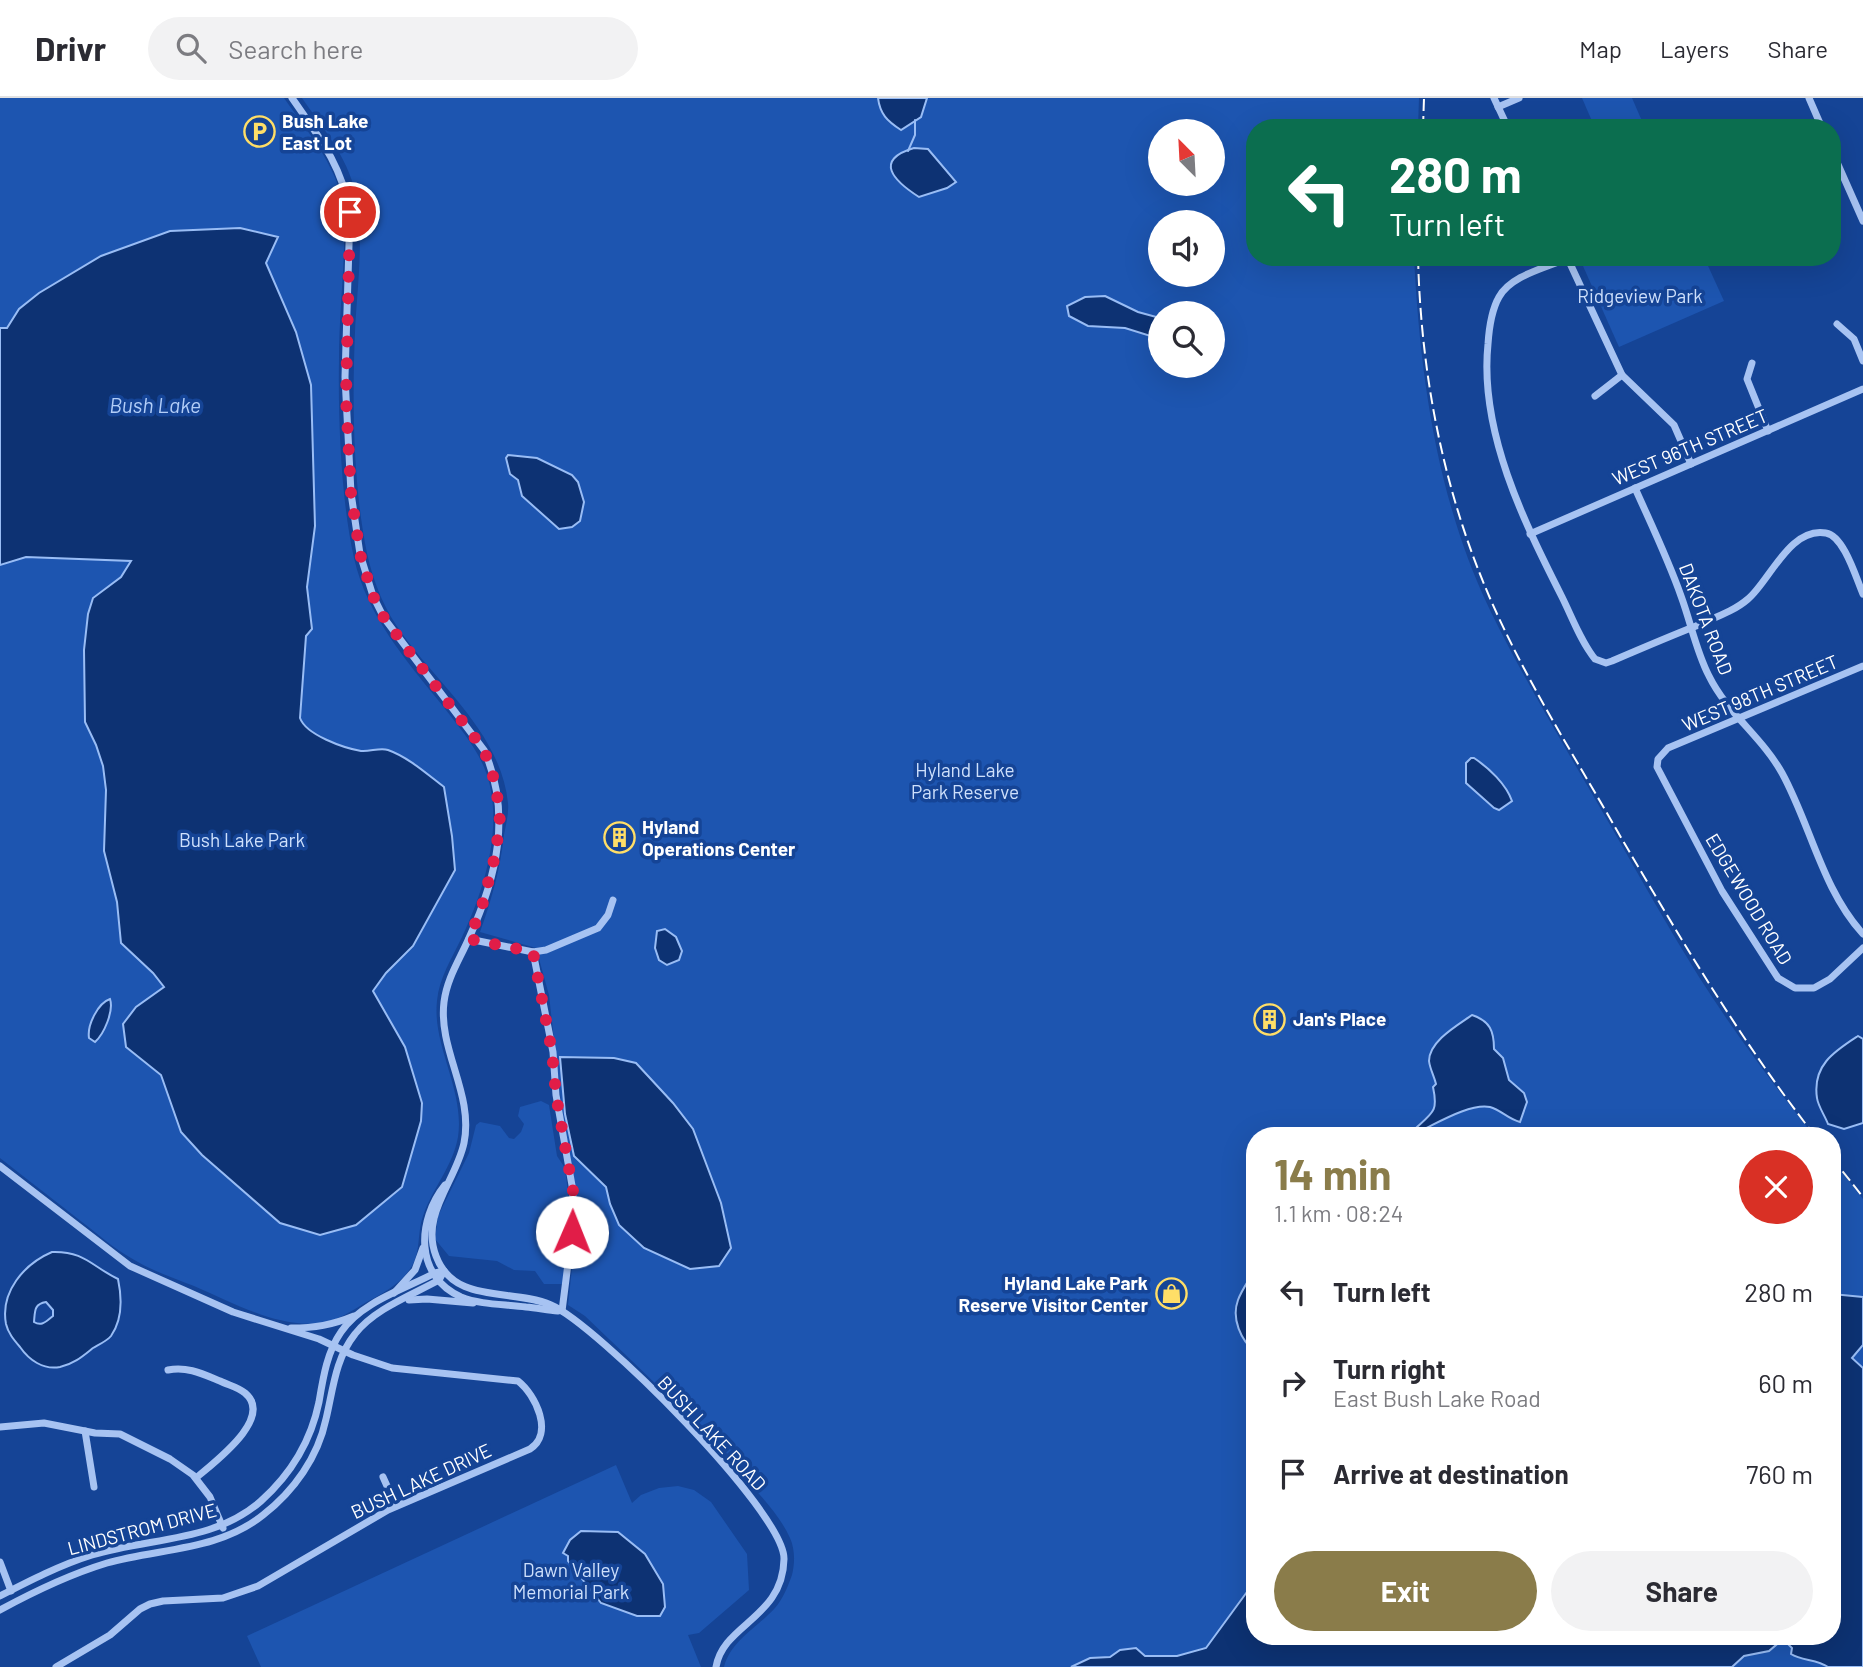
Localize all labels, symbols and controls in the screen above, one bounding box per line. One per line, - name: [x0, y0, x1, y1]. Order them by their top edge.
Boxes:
- search box: [148, 17, 638, 80]
- text: Drivr: [35, 28, 106, 68]
- icon: search: [172, 29, 210, 67]
- text: Search here: [228, 33, 363, 64]
- text: Map: [1579, 34, 1622, 63]
- text: Layers: [1660, 34, 1729, 63]
- text: Share: [1767, 34, 1828, 63]
- place label: Bush Lake East Lot: [282, 109, 368, 154]
- parking icon: Bush Lake East Lot: [242, 115, 276, 149]
- north arrow: [1148, 119, 1225, 196]
- map controls: [1148, 119, 1225, 378]
- text: 280 m: [1389, 144, 1522, 203]
- icon: left: [1274, 147, 1365, 238]
- pin: [320, 182, 380, 242]
- icon: arrive: [331, 193, 369, 231]
- text: Turn left: [1389, 204, 1506, 242]
- button: sound: [1148, 210, 1225, 287]
- park label: Ridgeview Park: [1577, 284, 1703, 307]
- button: search: [1148, 301, 1225, 378]
- water label: Bush Lake: [109, 392, 201, 417]
- street label: WEST 96TH STREET: [1608, 403, 1771, 490]
- street label: DAKOTA ROAD: [1675, 560, 1738, 678]
- street label: WEST 98TH STREET: [1678, 649, 1841, 736]
- park label: Hyland Lake Park Reserve: [911, 758, 1019, 803]
- place label: Hyland Operations Center: [642, 815, 796, 860]
- building icon: Hyland Operations Center: [602, 821, 636, 855]
- park label: Bush Lake Park: [179, 828, 305, 851]
- street label: EDGEWOOD ROAD: [1701, 829, 1798, 968]
- building icon: Jan's Place: [1253, 1002, 1287, 1036]
- place label: Jan's Place: [1293, 1007, 1386, 1030]
- text: 14 min: [1274, 1148, 1391, 1198]
- button: close: [1739, 1150, 1813, 1224]
- position arrow: [535, 1195, 609, 1269]
- text: 1.1 km · 08:24: [1274, 1199, 1403, 1227]
- place label: Hyland Lake Park Reserve Visitor Center: [959, 1271, 1149, 1316]
- icon: left: [1274, 1273, 1312, 1311]
- text: Turn left: [1333, 1276, 1431, 1307]
- text: 280 m: [1744, 1276, 1813, 1307]
- shop icon: Hyland Lake Park Reserve Visitor Center: [1154, 1277, 1188, 1311]
- text: Turn right: [1333, 1353, 1446, 1384]
- icon: right: [1274, 1364, 1312, 1402]
- text: 60 m: [1758, 1367, 1813, 1398]
- street label: BUSH LAKE ROAD: [653, 1371, 771, 1495]
- text: East Bush Lake Road: [1333, 1384, 1541, 1412]
- street label: BUSH LAKE DRIVE: [347, 1438, 495, 1523]
- icon: arrive: [1274, 1455, 1312, 1493]
- text: Arrive at destination: [1333, 1458, 1569, 1489]
- text: 760 m: [1746, 1458, 1813, 1489]
- street label: LINDSTROM DRIVE: [65, 1498, 219, 1559]
- button: Exit: [1274, 1551, 1537, 1631]
- button: Share: [1551, 1551, 1813, 1631]
- park label: Dawn Valley Memorial Park: [513, 1558, 629, 1603]

